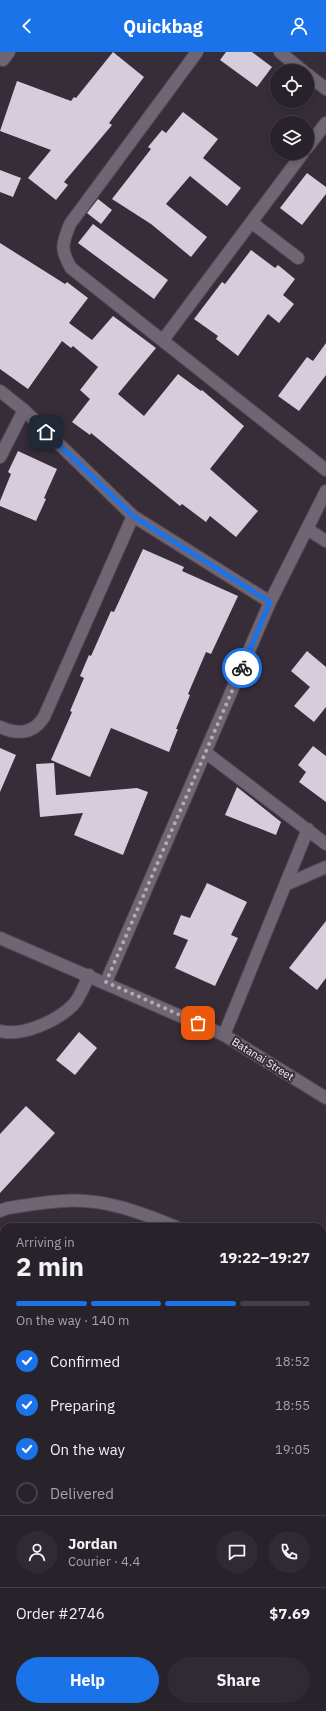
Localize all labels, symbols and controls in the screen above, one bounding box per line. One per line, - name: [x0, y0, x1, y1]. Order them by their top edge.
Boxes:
- icon: back: [16, 15, 38, 37]
- text: Quickbag: [123, 15, 203, 38]
- icon: person: [288, 15, 310, 37]
- map controls: [270, 64, 314, 160]
- button: locate: [270, 64, 314, 108]
- button: layers: [270, 116, 314, 160]
- pin: [29, 415, 63, 449]
- icon: home: [35, 421, 57, 443]
- courier: [222, 648, 262, 688]
- icon: bike: [231, 657, 253, 679]
- pin: [181, 1006, 215, 1040]
- icon: bag: [187, 1012, 209, 1034]
- street label: Batanai Street: [229, 1034, 297, 1084]
- text: Arriving in: [16, 1234, 75, 1251]
- text: 19:22–19:27: [219, 1248, 310, 1267]
- text: 2 min: [16, 1249, 84, 1283]
- text: On the way · 140 m: [16, 1312, 129, 1329]
- icon: check: [16, 1350, 38, 1372]
- text: Confirmed: [50, 1352, 120, 1371]
- text: 18:52: [275, 1353, 310, 1370]
- icon: check: [16, 1394, 38, 1416]
- text: Preparing: [50, 1396, 115, 1415]
- text: 18:55: [275, 1397, 310, 1414]
- icon: check: [16, 1438, 38, 1460]
- text: On the way: [50, 1440, 125, 1459]
- text: 19:05: [275, 1441, 310, 1458]
- text: Delivered: [50, 1484, 114, 1503]
- button: person: [16, 1531, 58, 1573]
- button: chat: [216, 1531, 258, 1573]
- button: phone: [268, 1531, 310, 1573]
- text: Jordan: [68, 1534, 117, 1553]
- text: Courier · 4.4: [68, 1553, 140, 1570]
- text: Order #2746: [16, 1604, 105, 1623]
- text: $7.69: [269, 1604, 310, 1623]
- button: Help: [16, 1657, 159, 1703]
- button: Share: [167, 1657, 310, 1703]

